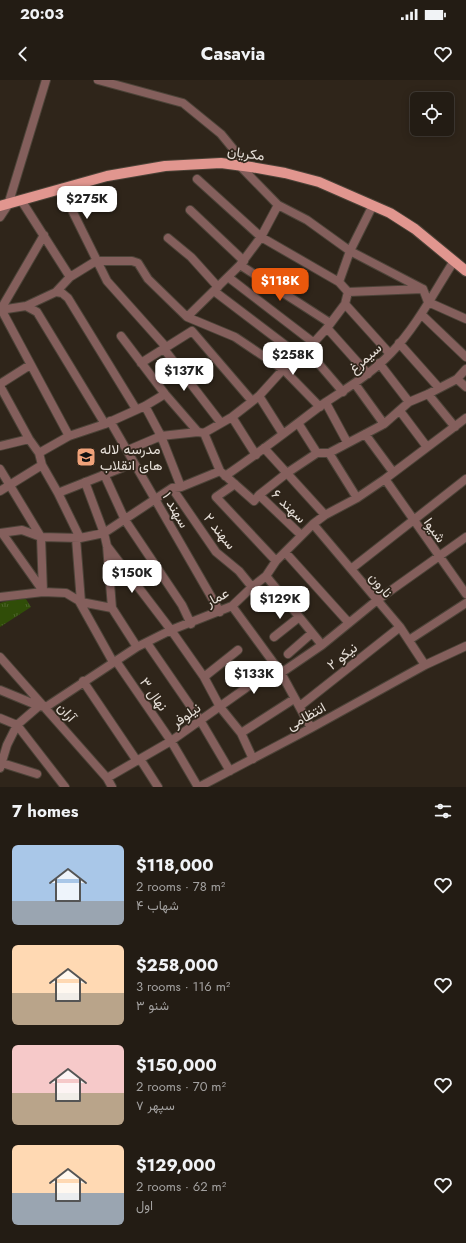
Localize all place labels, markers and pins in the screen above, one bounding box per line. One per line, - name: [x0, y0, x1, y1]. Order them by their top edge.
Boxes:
- pin: $275K: [59, 186, 115, 220]
- pin: $118K: [252, 268, 308, 302]
- pin: $258K: [265, 342, 321, 376]
- pin: $137K: [156, 358, 212, 392]
- place label: مدرسه لاله های انقلاب: [100, 439, 163, 475]
- school or university icon: مدرسه لاله های انقلاب: [75, 446, 97, 468]
- pin: $150K: [104, 560, 160, 594]
- pin: $129K: [252, 586, 308, 620]
- pin: $133K: [226, 661, 282, 695]

